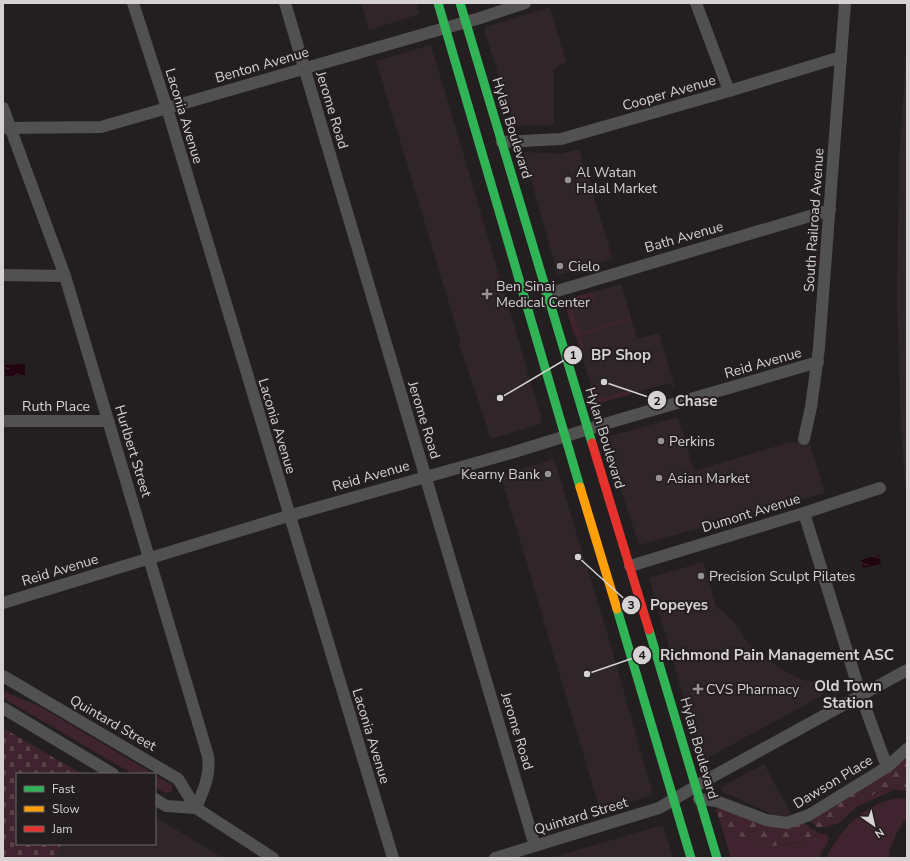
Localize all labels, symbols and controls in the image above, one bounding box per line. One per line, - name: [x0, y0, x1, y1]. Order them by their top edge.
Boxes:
- street label: Benton Avenue: [213, 43, 311, 87]
- street label: Laconia Avenue: [160, 66, 208, 166]
- street label: Jerome Road: [311, 68, 353, 151]
- street label: Cooper Avenue: [620, 71, 718, 115]
- street label: Hylan Boulevard: [488, 75, 536, 181]
- street label: South Railroad Avenue: [799, 147, 829, 293]
- place label: Al Watan Halal Market: [576, 163, 657, 198]
- marker: Al Watan Halal Market: [563, 175, 573, 185]
- street label: Bath Avenue: [642, 217, 726, 257]
- place label: Cielo: [568, 257, 600, 276]
- marker: Cielo: [555, 261, 565, 271]
- place label: Ben Sinai Medical Center: [496, 277, 590, 312]
- marker: Ben Sinai Medical Center: [481, 288, 493, 300]
- callout: BP Shop: [563, 341, 659, 368]
- street label: Reid Avenue: [722, 343, 804, 383]
- text: BP Shop: [591, 345, 651, 365]
- text: 1: [569, 347, 577, 363]
- street label: Laconia Avenue: [253, 376, 301, 476]
- street label: Jerome Road: [403, 378, 445, 461]
- street label: Hylan Boulevard: [581, 385, 629, 491]
- callout: Chase: [647, 387, 725, 414]
- text: Chase: [675, 391, 717, 411]
- text: 2: [653, 393, 661, 409]
- street label: Ruth Place: [22, 397, 90, 416]
- street label: Hurlbert Street: [110, 403, 156, 499]
- place label: Perkins: [669, 432, 715, 451]
- marker: Perkins: [656, 436, 666, 446]
- street label: Reid Avenue: [330, 456, 412, 496]
- place label: Kearny Bank: [461, 465, 541, 484]
- marker: Kearny Bank: [543, 469, 553, 479]
- place label: Asian Market: [667, 469, 750, 488]
- marker: Asian Market: [654, 473, 664, 483]
- street label: Dumont Avenue: [699, 489, 803, 537]
- street label: Reid Avenue: [19, 549, 101, 591]
- place label: Precision Sculpt Pilates: [709, 567, 856, 586]
- marker: Precision Sculpt Pilates: [696, 571, 706, 581]
- callout: Popeyes: [621, 592, 716, 619]
- text: Popeyes: [650, 595, 708, 615]
- text: 3: [627, 597, 635, 613]
- callout: Richmond Pain Management ASC: [632, 641, 902, 668]
- text: Richmond Pain Management ASC: [660, 645, 894, 665]
- text: 4: [638, 647, 646, 663]
- district label: Old Town Station: [814, 676, 882, 713]
- place label: CVS Pharmacy: [706, 680, 800, 699]
- marker: CVS Pharmacy: [693, 684, 703, 694]
- street label: Laconia Avenue: [347, 686, 395, 786]
- street label: Jerome Road: [496, 689, 538, 772]
- street label: Quintard Street: [66, 691, 160, 756]
- street label: Hylan Boulevard: [675, 695, 723, 801]
- street label: Dawson Place: [790, 751, 876, 813]
- legend: [16, 773, 156, 845]
- text: Fast: [52, 781, 75, 797]
- street label: Quintard Street: [532, 793, 630, 839]
- text: Slow: [52, 801, 80, 817]
- north arrow: [854, 805, 894, 845]
- text: Jam: [51, 821, 73, 837]
- text: N: [872, 824, 887, 841]

